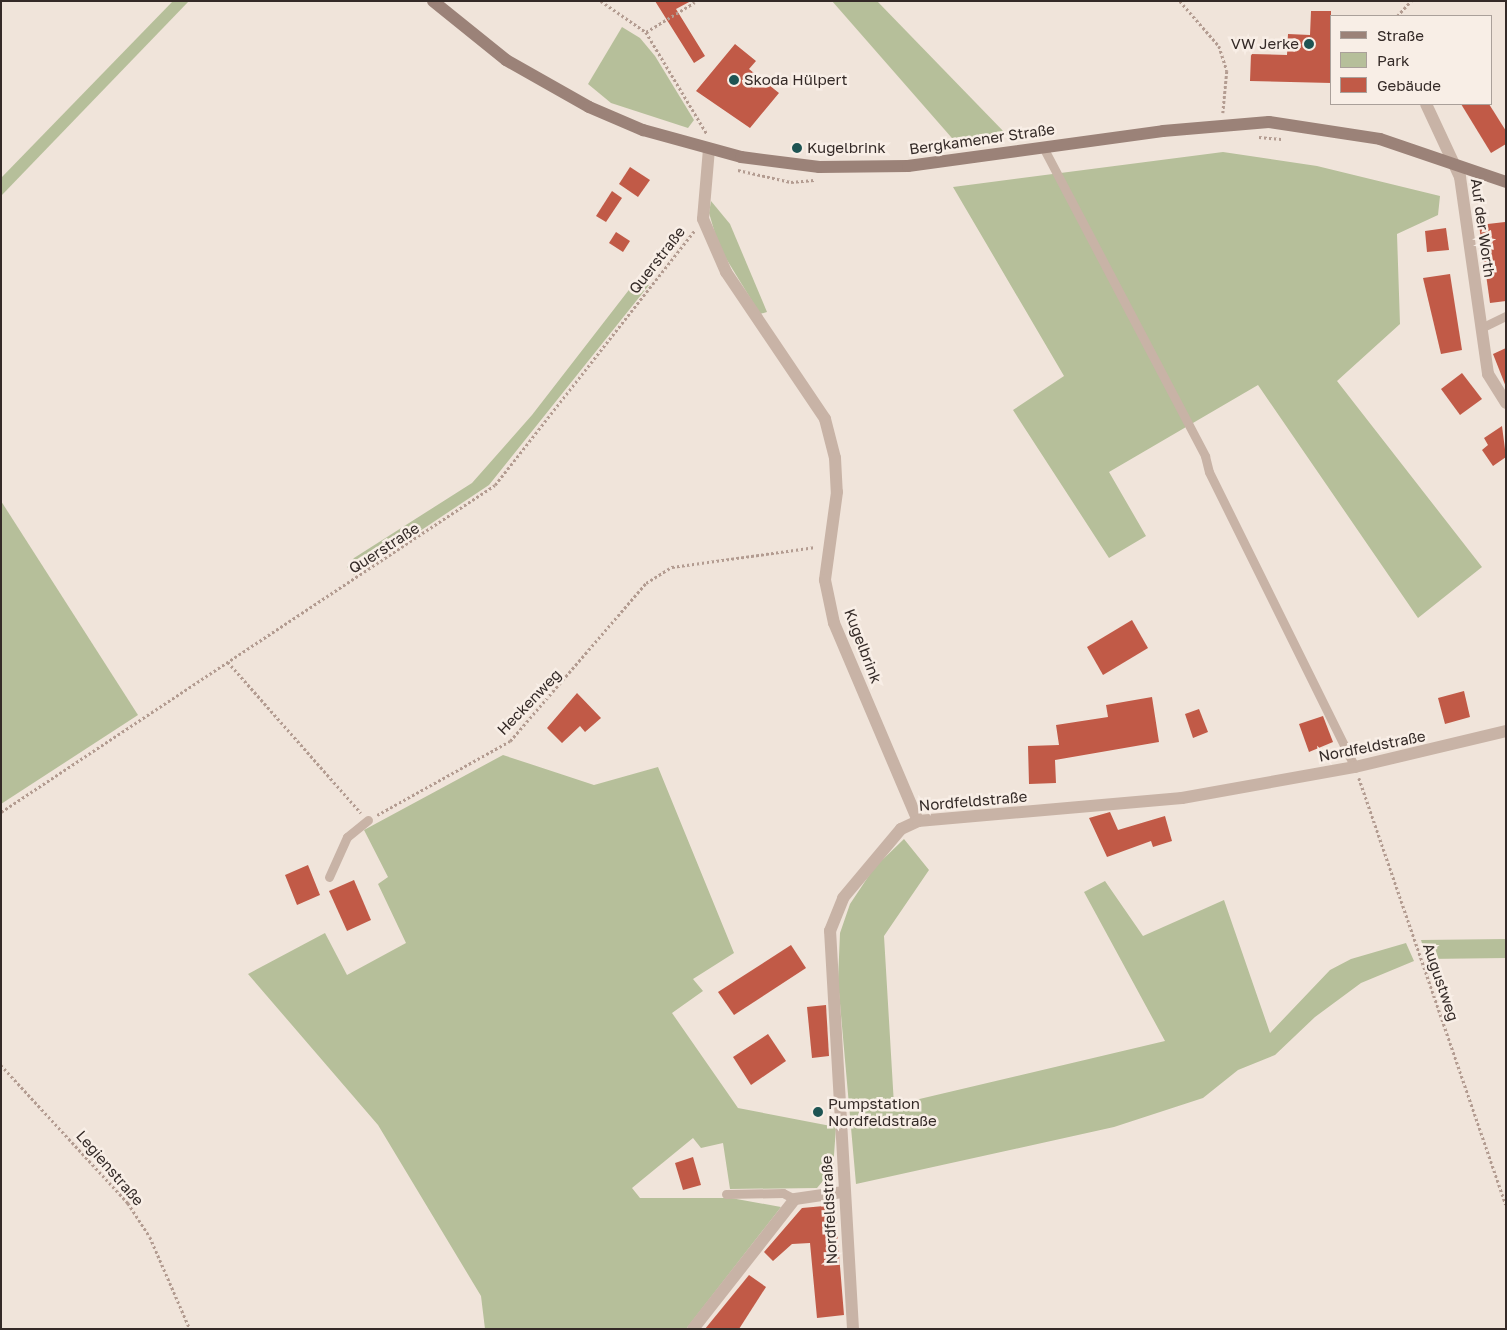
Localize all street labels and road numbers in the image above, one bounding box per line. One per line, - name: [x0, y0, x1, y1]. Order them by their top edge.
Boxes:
- street label: Bergkamener Straße: [908, 120, 1056, 158]
- street label: Auf der Worth: [1467, 177, 1499, 279]
- street label: Querstraße: [625, 223, 689, 297]
- street label: Querstraße: [345, 519, 423, 577]
- street label: Kugelbrink: [841, 606, 885, 686]
- street label: Heckenweg: [493, 665, 565, 739]
- street label: Nordfeldstraße: [1317, 727, 1427, 765]
- street label: Nordfeldstraße: [918, 787, 1028, 815]
- street label: Augustweg: [1419, 941, 1463, 1023]
- street label: Legienstraße: [72, 1127, 148, 1209]
- street label: Nordfeldstraße: [817, 1155, 841, 1265]

